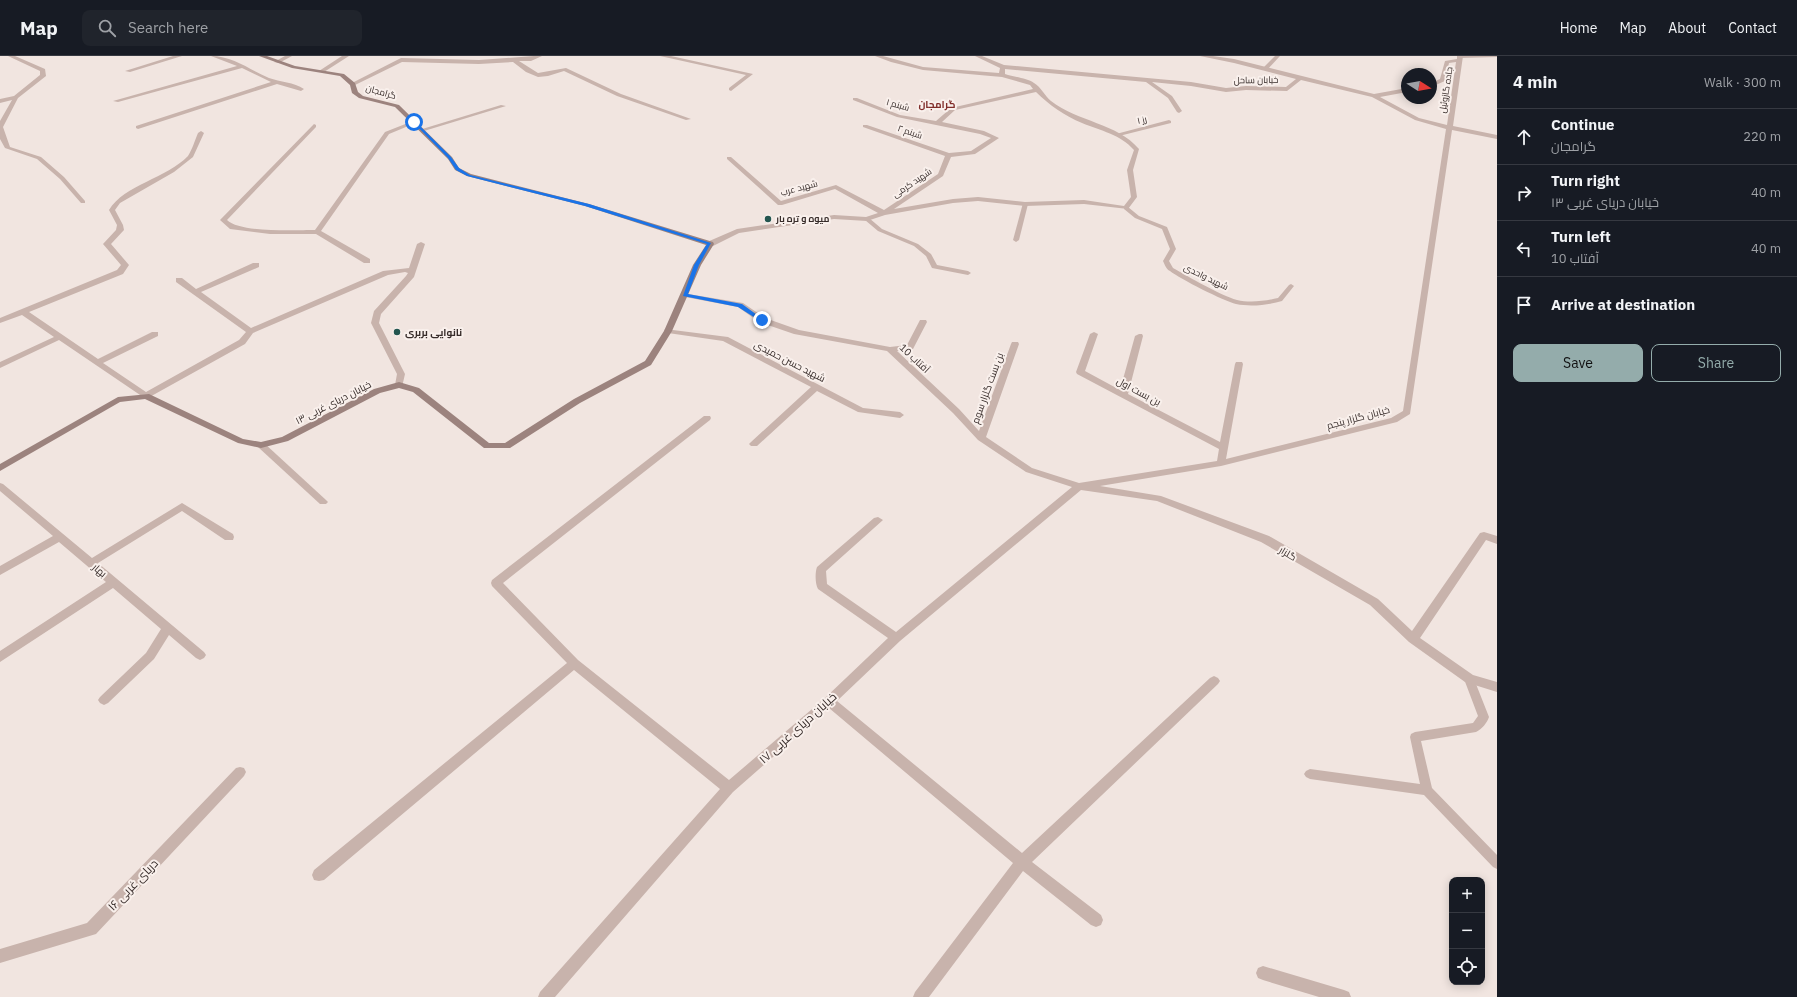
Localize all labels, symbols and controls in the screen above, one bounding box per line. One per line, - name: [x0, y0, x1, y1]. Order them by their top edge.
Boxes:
- search box: [82, 10, 362, 46]
- text: Map: [20, 16, 58, 40]
- icon: search: [96, 17, 118, 39]
- text: Search here: [128, 18, 208, 37]
- text: Home: [1560, 19, 1597, 37]
- text: Map: [1619, 19, 1646, 37]
- text: About: [1668, 19, 1706, 37]
- text: Contact: [1728, 19, 1777, 37]
- street label: جاده گازوئیل: [1436, 66, 1455, 114]
- north arrow: [1401, 68, 1437, 104]
- text: 4 min: [1513, 71, 1557, 93]
- street label: خیابان ساحل: [1233, 74, 1279, 85]
- text: Walk · 300 m: [1704, 74, 1781, 91]
- street label: گرامجان: [365, 82, 398, 101]
- street label: شبنم ۱: [885, 96, 911, 114]
- district label: گرامجان: [918, 98, 956, 111]
- route start: [405, 113, 423, 131]
- street label: رز ۱: [1136, 113, 1148, 126]
- text: Continue: [1551, 115, 1615, 134]
- street label: شبنم ۲: [896, 122, 924, 142]
- icon: ahead: [1513, 126, 1535, 148]
- text: 220 m: [1743, 128, 1781, 145]
- text: گرامجان: [1551, 138, 1596, 155]
- street label: شهید کرمی: [890, 165, 933, 200]
- text: Turn right: [1551, 171, 1620, 190]
- street label: شهید عرب: [779, 177, 819, 198]
- icon: right: [1513, 182, 1535, 204]
- text: 40 m: [1751, 184, 1781, 201]
- text: خیابان دریای غربی ۱۳: [1551, 194, 1659, 211]
- place label: میوه و تره بار: [775, 213, 830, 225]
- marker: میوه و تره بار: [763, 214, 773, 224]
- text: Turn left: [1551, 227, 1611, 246]
- icon: left: [1513, 238, 1535, 260]
- text: 40 m: [1751, 240, 1781, 257]
- text: آفتاب 10: [1551, 250, 1599, 267]
- street label: شهید واحدی: [1182, 261, 1230, 292]
- icon: arrive: [1513, 294, 1535, 316]
- text: Arrive at destination: [1551, 295, 1695, 314]
- route end: [753, 311, 771, 329]
- place label: نانوایی بربری: [405, 326, 462, 339]
- marker: نانوایی بربری: [392, 327, 402, 337]
- street label: شهید حسن حمیدی: [752, 338, 828, 385]
- street label: آفتاب 10: [897, 341, 933, 376]
- button: Save: [1513, 344, 1643, 382]
- button: Share: [1651, 344, 1781, 382]
- street label: بن بست گلزار سوم: [969, 351, 1007, 426]
- street label: بن بست اول: [1114, 374, 1163, 409]
- street label: خیابان دریای غربی ۱۳: [293, 378, 373, 427]
- street label: خیابان گلزار پنجم: [1325, 403, 1391, 433]
- street label: گلزار: [1276, 543, 1299, 564]
- street label: بهار: [89, 560, 110, 580]
- street label: خیابان دریای غربی ۱۷: [756, 689, 840, 766]
- street label: دریای غربی ۱۶: [104, 856, 161, 914]
- map controls: [1449, 877, 1485, 985]
- button: +: [1449, 877, 1485, 913]
- button: −: [1449, 913, 1485, 949]
- button: locate: [1449, 949, 1485, 985]

